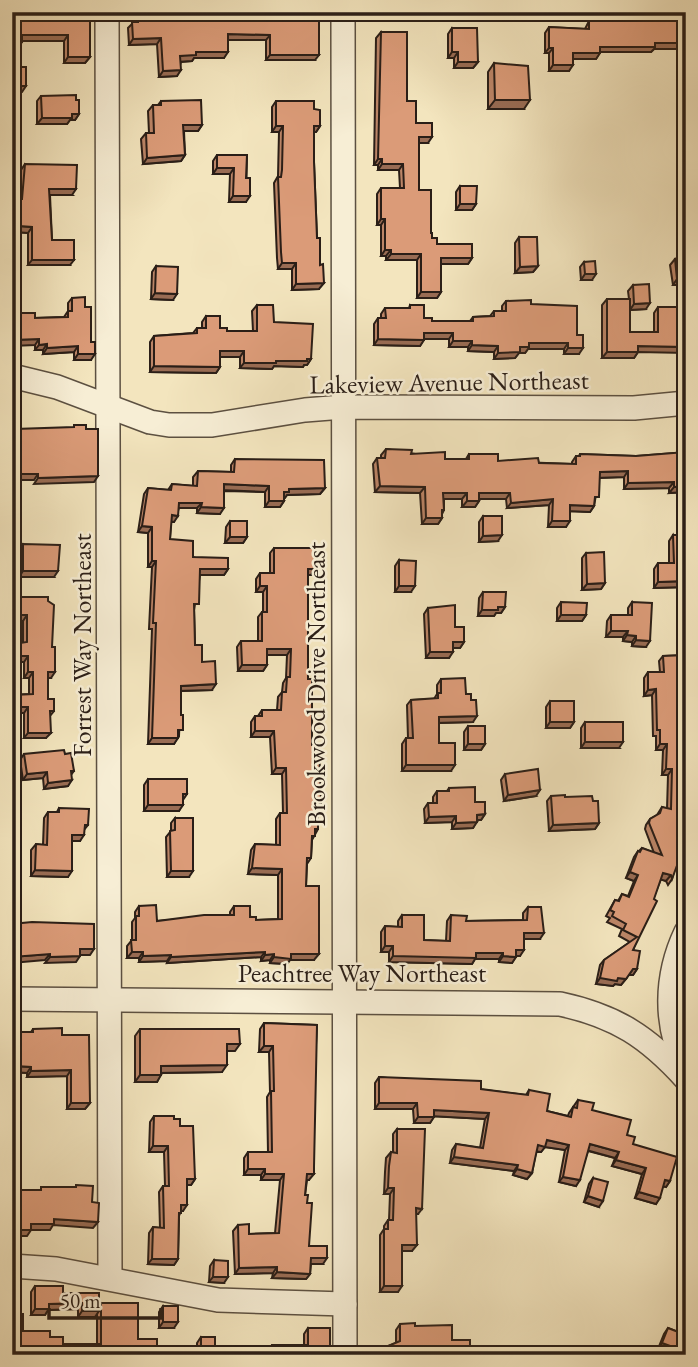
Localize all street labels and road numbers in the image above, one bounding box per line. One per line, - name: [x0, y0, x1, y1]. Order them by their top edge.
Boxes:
- street label: Lakeview Avenue Northeast: [309, 363, 589, 401]
- street label: Forrest Way Northeast: [65, 533, 99, 757]
- street label: Brookwood Drive Northeast: [299, 542, 333, 826]
- street label: Peachtree Way Northeast: [238, 956, 486, 990]

